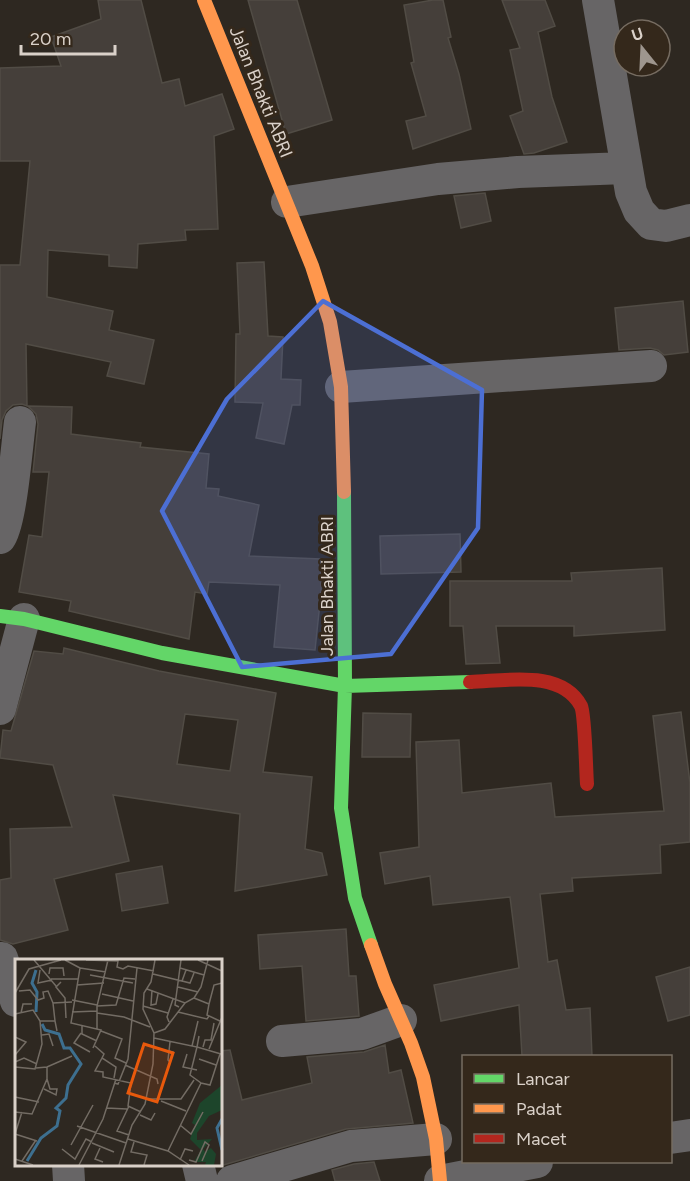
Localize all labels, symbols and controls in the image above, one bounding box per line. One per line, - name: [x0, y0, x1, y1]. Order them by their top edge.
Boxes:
- scale bar: [21, 18, 116, 56]
- north arrow: [612, 18, 672, 78]
- street label: Jalan Bhakti ABRI: [225, 23, 297, 161]
- text: U: [629, 23, 646, 45]
- text: 20 m: [30, 28, 71, 50]
- street label: Jalan Bhakti ABRI: [316, 516, 338, 656]
- inset map: [15, 959, 222, 1166]
- legend: [462, 1055, 672, 1163]
- text: Lancar: [516, 1068, 570, 1090]
- text: Padat: [516, 1098, 562, 1120]
- text: Macet: [516, 1128, 567, 1150]

